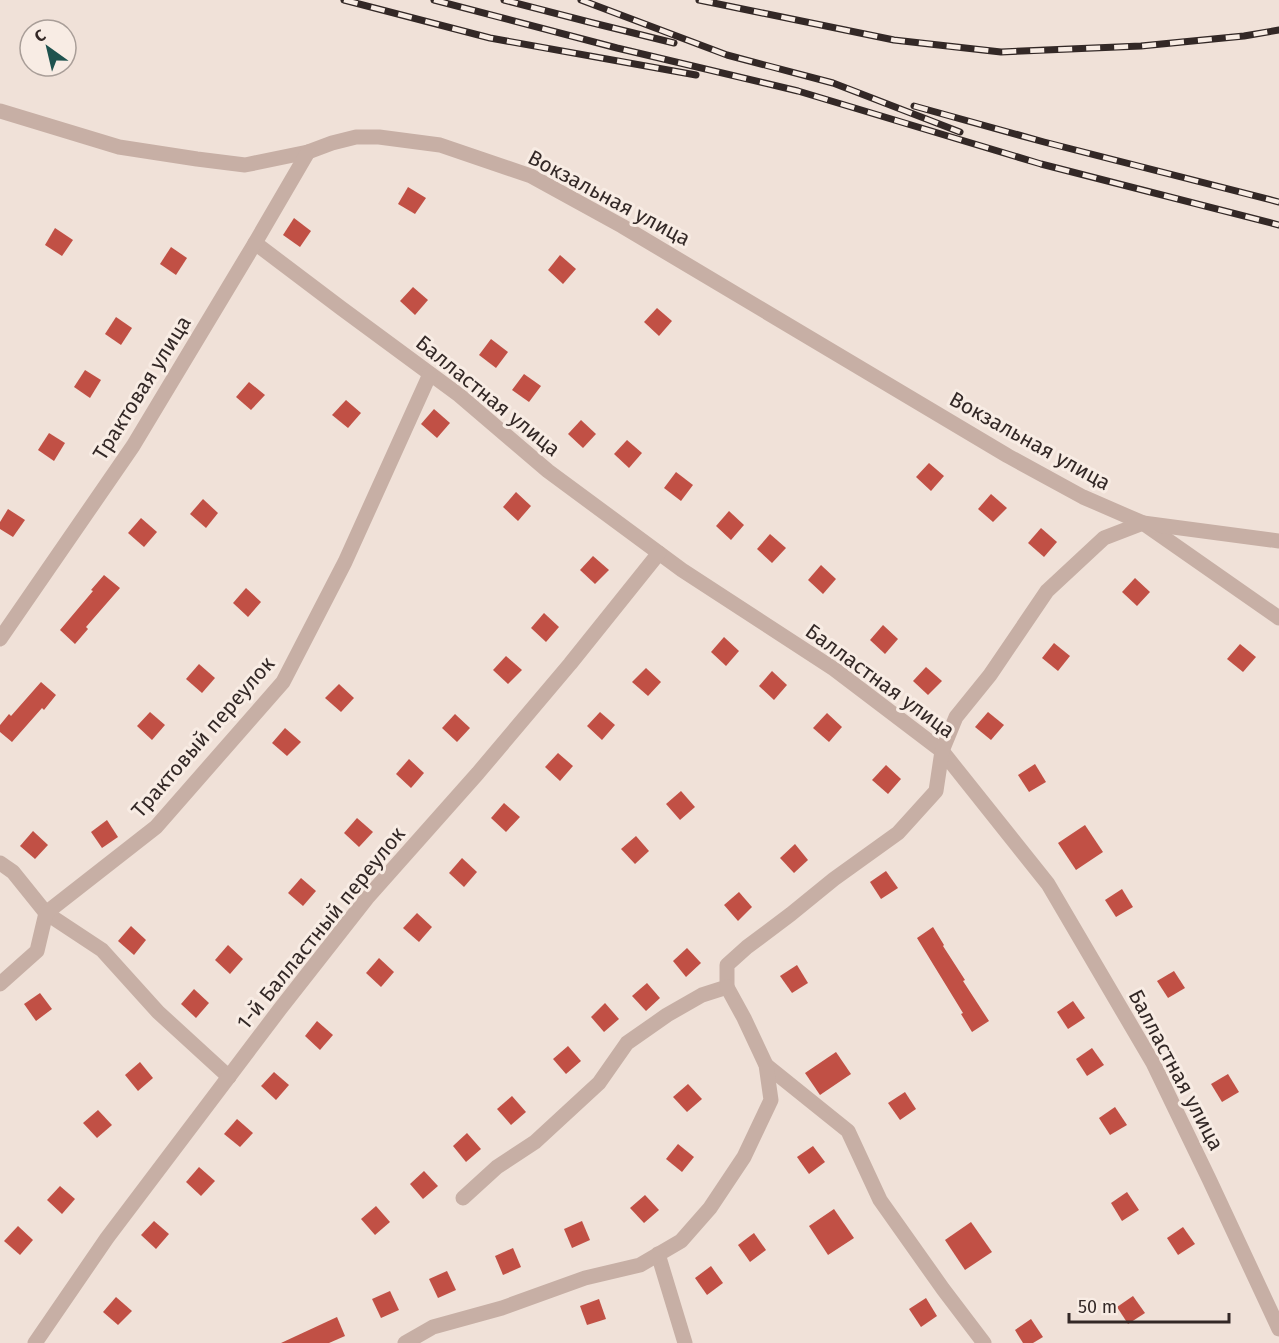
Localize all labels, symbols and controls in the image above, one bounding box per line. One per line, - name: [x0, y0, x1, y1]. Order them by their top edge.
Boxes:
- north arrow: [18, 18, 78, 78]
- text: С: [31, 25, 50, 46]
- street label: Вокзальная улица: [523, 144, 695, 252]
- street label: Трактовая улица: [87, 311, 197, 465]
- street label: Балластная улица: [411, 330, 565, 462]
- street label: Вокзальная улица: [945, 386, 1115, 496]
- street label: Балластная улица: [800, 618, 960, 744]
- street label: Трактовый переулок: [126, 651, 280, 823]
- street label: 1-й Балластный переулок: [231, 821, 411, 1035]
- street label: Балластная улица: [1123, 985, 1229, 1155]
- scale bar: [1069, 1286, 1230, 1324]
- text: 50 m: [1078, 1296, 1117, 1318]

